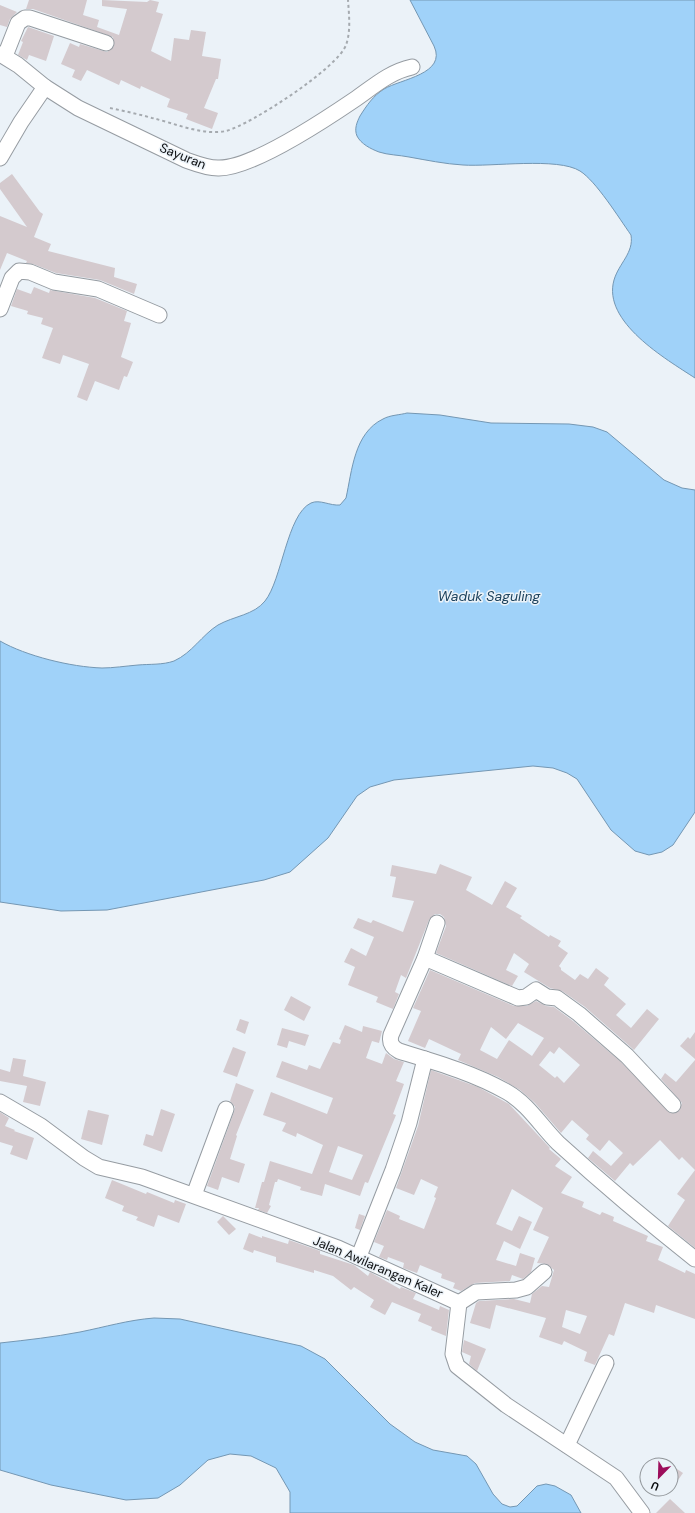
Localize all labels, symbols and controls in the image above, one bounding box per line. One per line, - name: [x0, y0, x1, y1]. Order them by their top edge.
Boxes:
- street label: Sayuran: [157, 139, 209, 173]
- water label: Waduk Saguling: [438, 587, 541, 605]
- street label: Jalan Awilarangan Kaler: [310, 1232, 446, 1302]
- north arrow: [639, 1457, 679, 1497]
- text: U: [649, 1478, 661, 1494]

